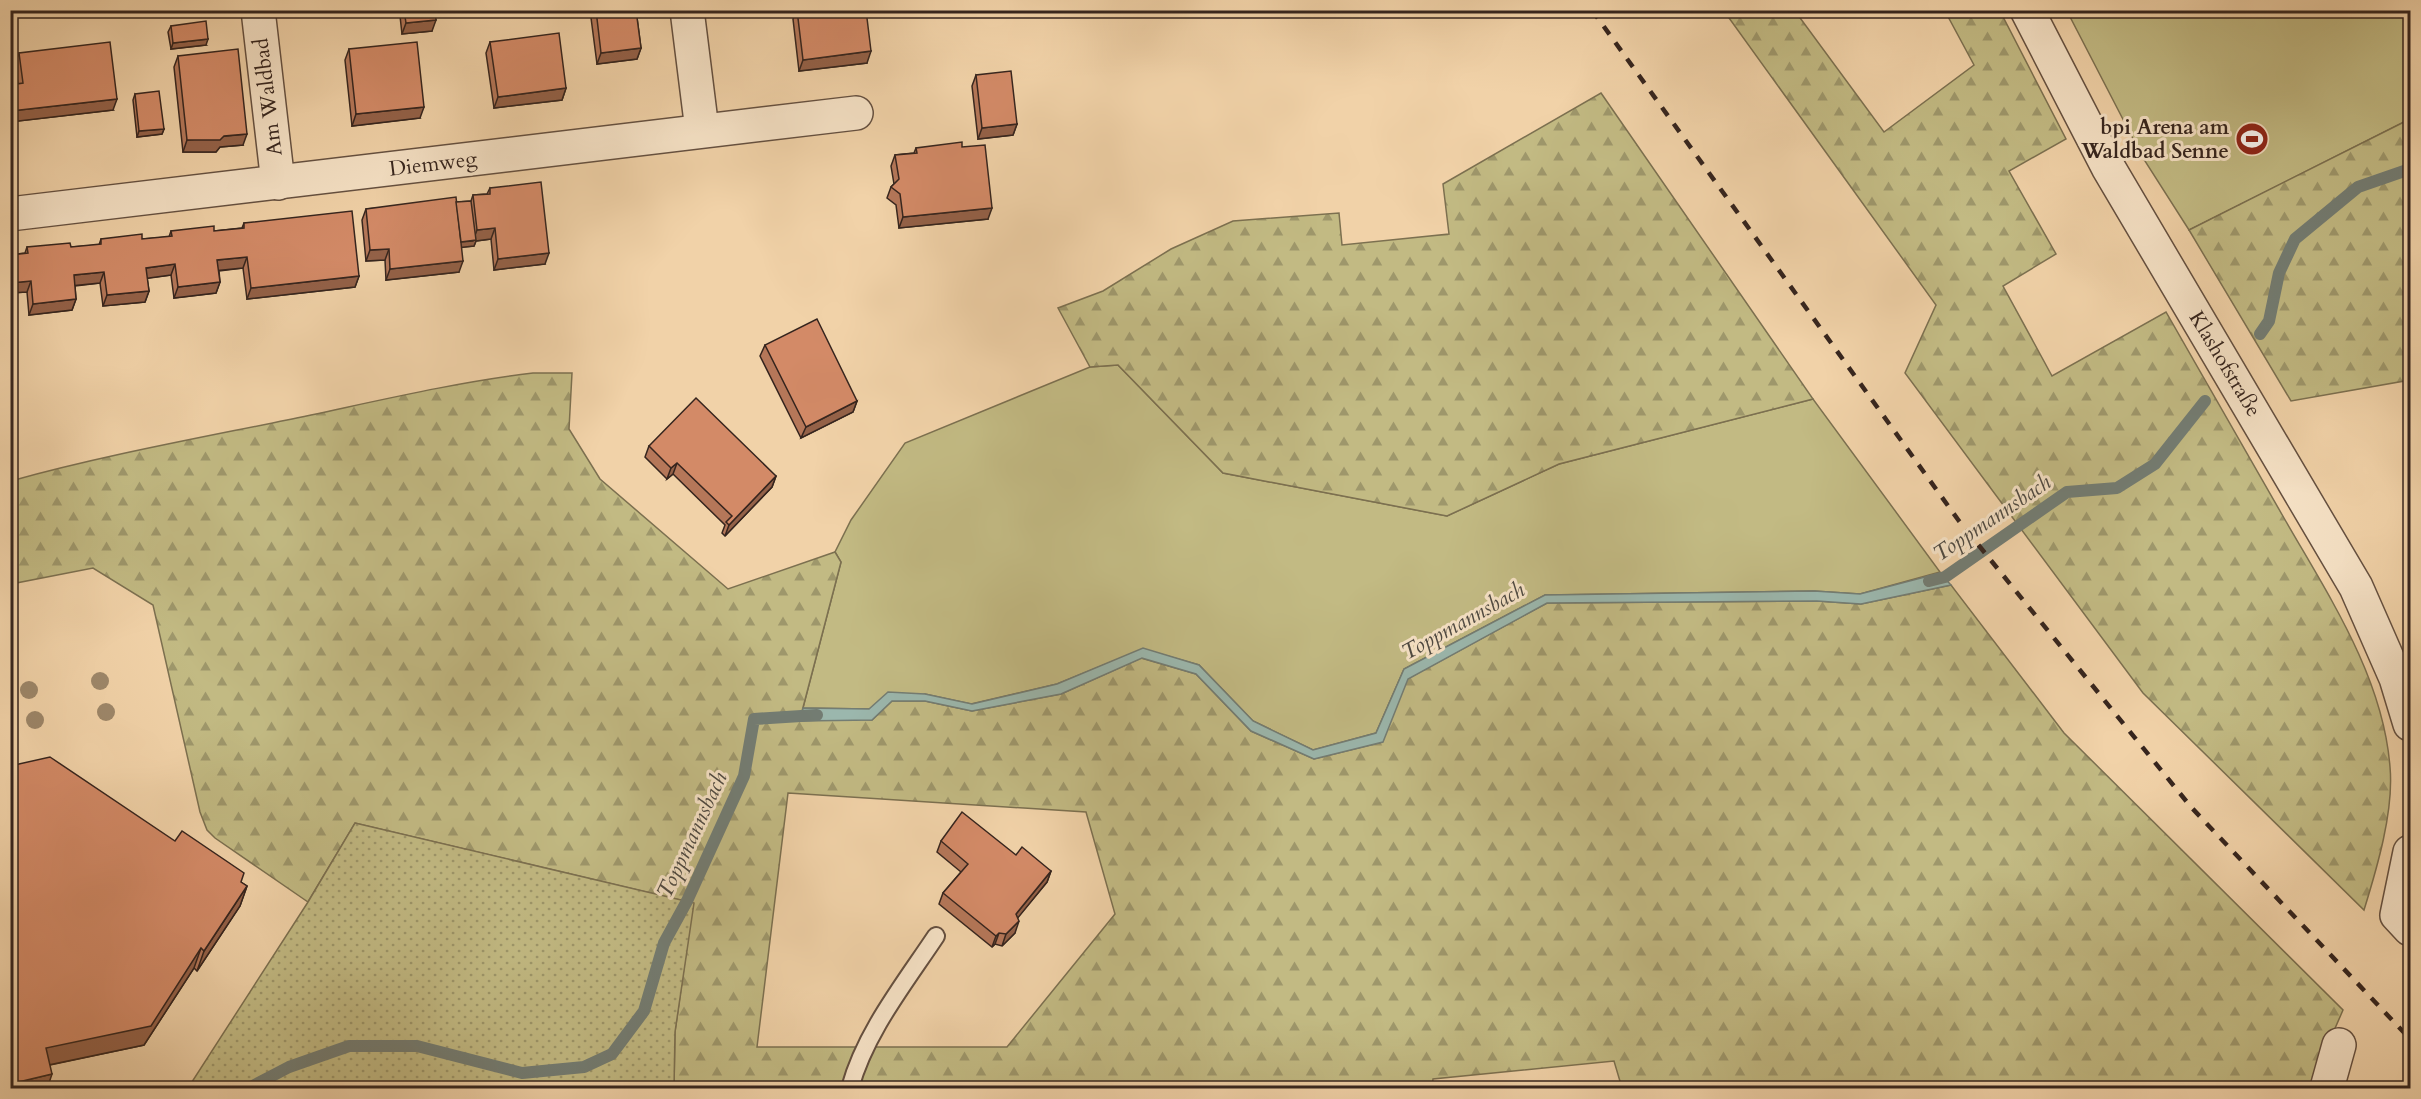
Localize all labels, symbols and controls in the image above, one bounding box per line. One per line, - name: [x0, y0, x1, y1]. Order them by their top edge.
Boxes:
- street label: Am Waldbad: [246, 36, 290, 158]
- place label: bpi Arena am Waldbad Senne: [2080, 113, 2230, 166]
- sports icon: bpi Arena am Waldbad Senne: [2234, 121, 2270, 157]
- street label: Diemweg: [387, 144, 479, 184]
- street label: Klashofstraße: [2182, 306, 2268, 422]
- water label: Toppmannsbach: [1927, 467, 2057, 569]
- water label: Toppmannsbach: [1396, 575, 1530, 667]
- water label: Toppmannsbach: [650, 767, 735, 903]

